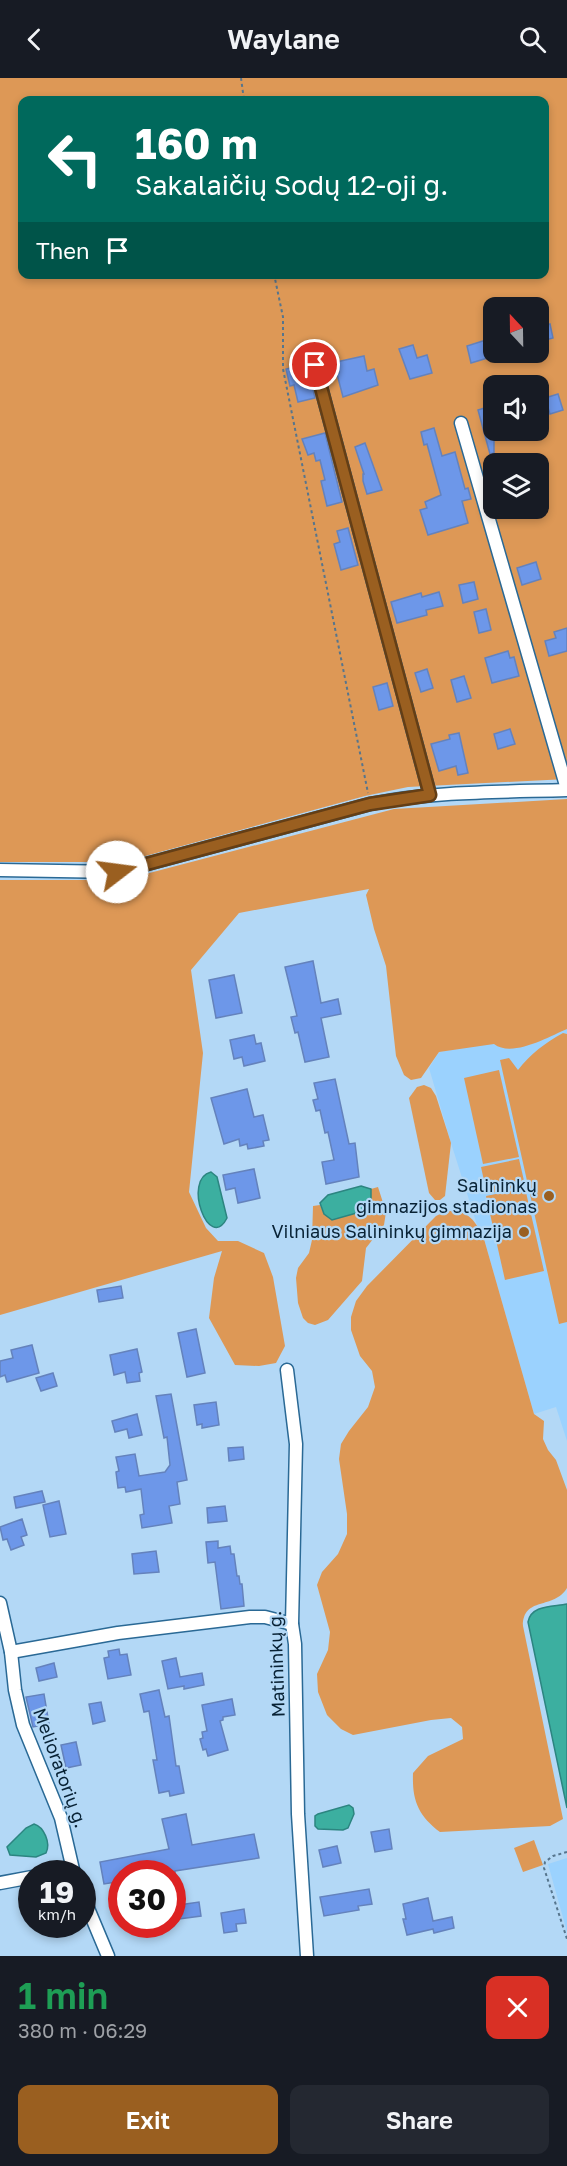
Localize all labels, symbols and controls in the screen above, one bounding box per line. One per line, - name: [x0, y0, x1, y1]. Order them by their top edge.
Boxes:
- icon: back: [18, 23, 51, 56]
- text: Waylane: [227, 23, 340, 55]
- icon: search: [516, 23, 549, 56]
- text: 160 m: [135, 118, 258, 168]
- icon: left: [36, 120, 114, 198]
- text: Sakalaičių Sodų 12-oji g.: [135, 169, 448, 201]
- icon: arrive: [101, 234, 134, 267]
- text: Then: [36, 237, 89, 264]
- north arrow: [483, 297, 549, 363]
- map controls: [483, 297, 549, 519]
- pin: [289, 339, 340, 390]
- icon: arrive: [298, 348, 331, 381]
- button: sound: [483, 375, 549, 441]
- button: layers: [483, 453, 549, 519]
- position arrow: [85, 840, 149, 904]
- place label: Salininkų gimnazijos stadionas: [356, 1174, 537, 1217]
- marker: Salininkų gimnazijos stadionas: [542, 1189, 556, 1203]
- place label: Vilniaus Salininkų gimnazija: [272, 1220, 512, 1242]
- marker: Vilniaus Salininkų gimnazija: [517, 1225, 531, 1239]
- street label: Matininkų g.: [263, 1610, 289, 1718]
- street label: Melioratorių g.: [29, 1705, 93, 1831]
- speed limit sign: 30: [108, 1860, 186, 1938]
- text: 19: [40, 1874, 74, 1910]
- text: km/h: [38, 1905, 76, 1923]
- text: 1 min: [18, 1974, 108, 2017]
- button: close: [486, 1976, 549, 2039]
- text: 380 m · 06:29: [18, 2018, 147, 2042]
- button: Exit: [18, 2085, 278, 2154]
- button: Share: [290, 2085, 549, 2154]

